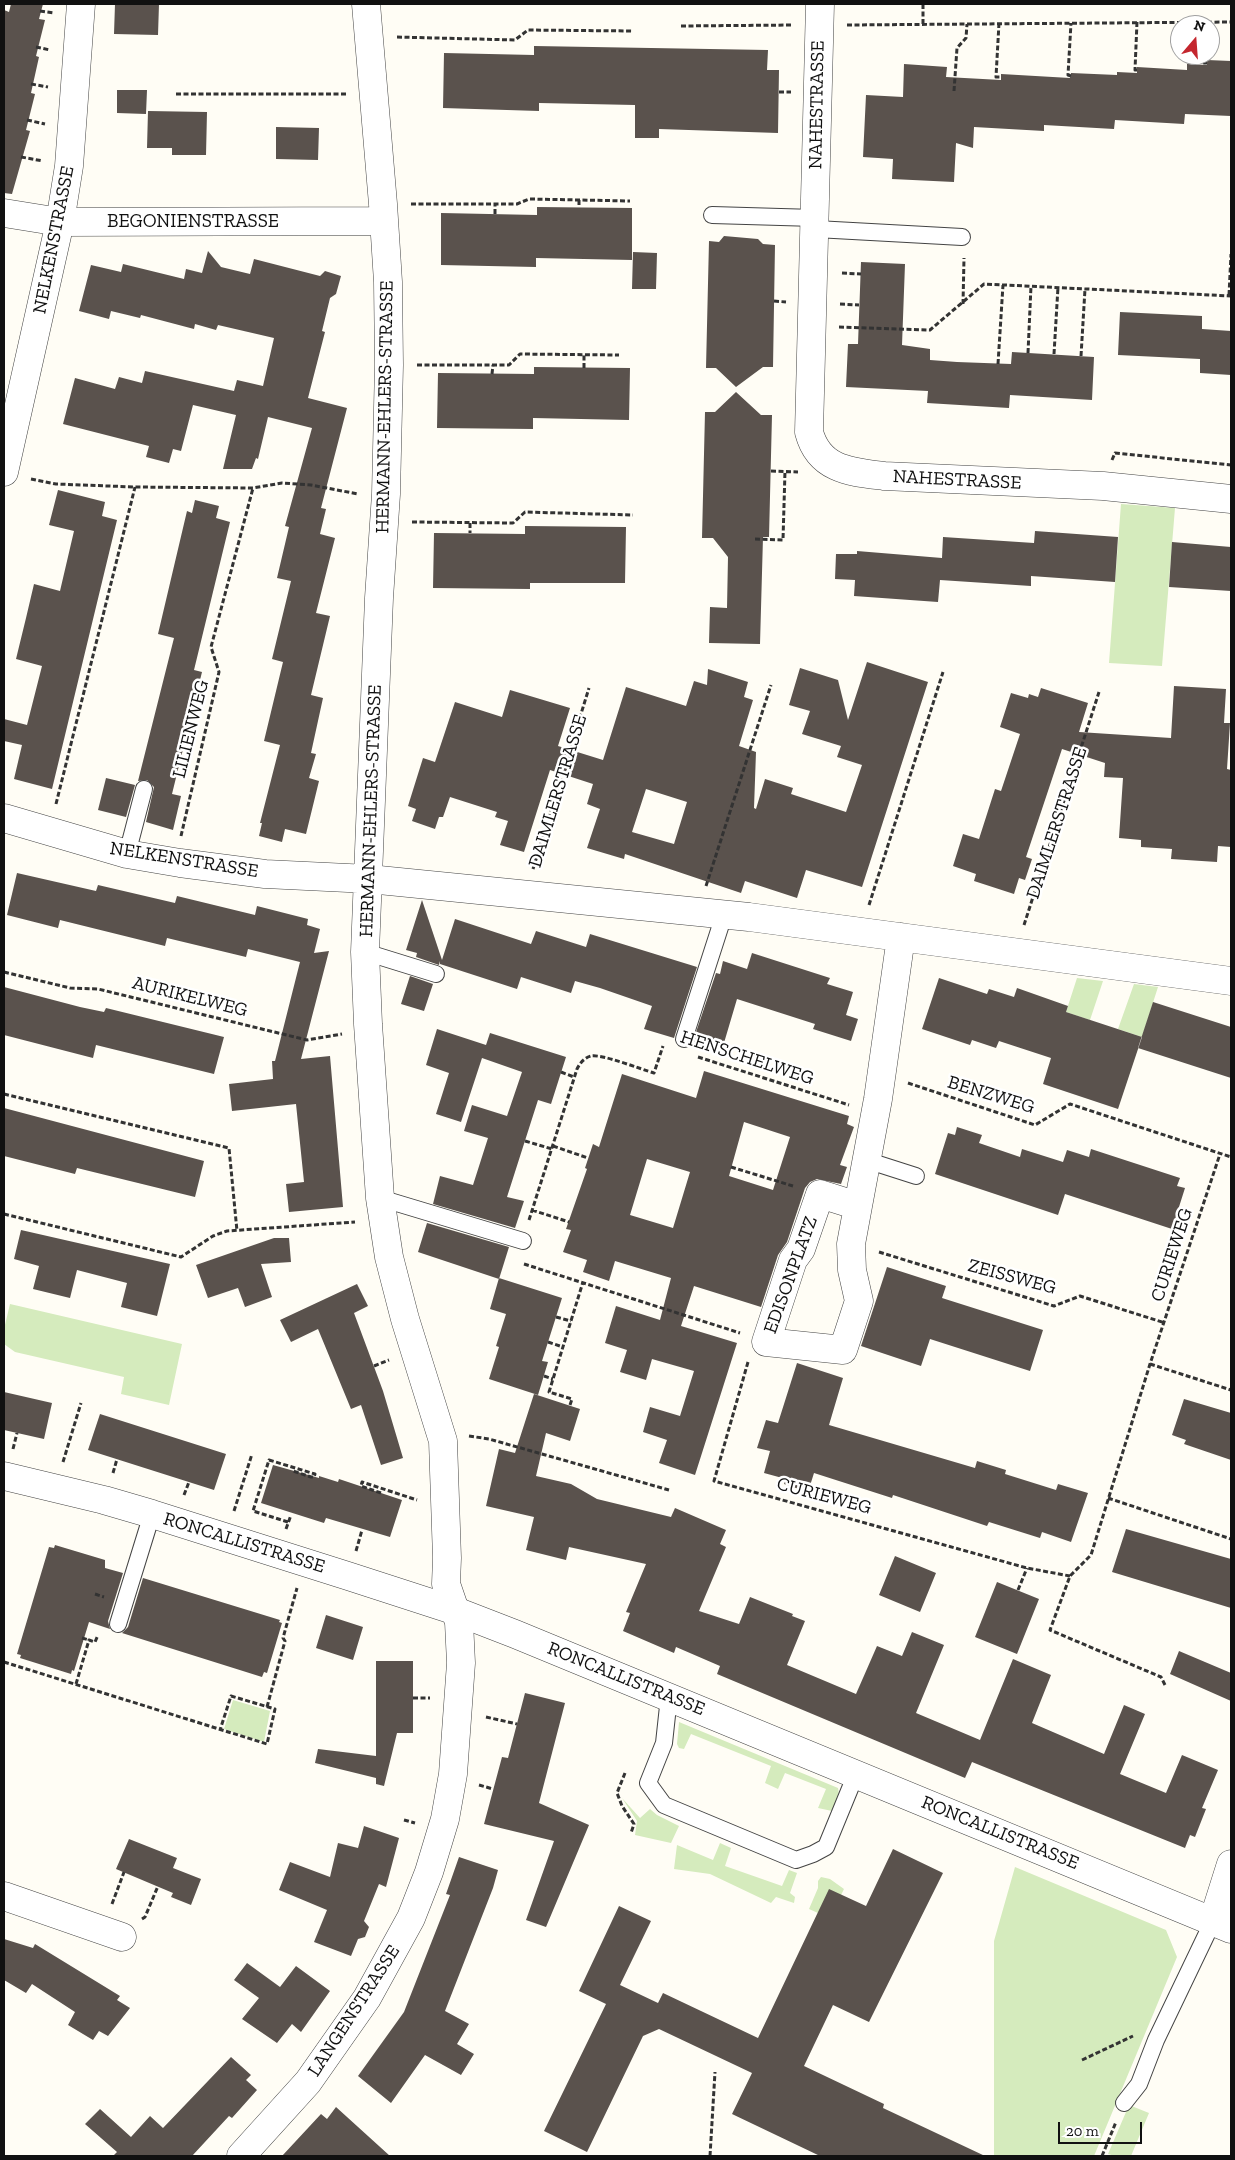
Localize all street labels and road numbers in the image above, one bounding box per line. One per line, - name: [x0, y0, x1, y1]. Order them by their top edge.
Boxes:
- street label: NAHESTRASSE: [804, 40, 830, 170]
- street label: NELKENSTRASSE: [28, 164, 80, 316]
- street label: BEGONIENSTRASSE: [107, 211, 279, 233]
- street label: HERMANN-EHLERS-STRASSE: [371, 280, 399, 534]
- street label: NAHESTRASSE: [892, 465, 1022, 495]
- street label: LILIENWEG: [168, 678, 214, 780]
- street label: HERMANN-EHLERS-STRASSE: [355, 684, 387, 938]
- street label: DAIMLERSTRASSE: [524, 712, 592, 870]
- street label: DAIMLERSTRASSE: [1022, 744, 1092, 902]
- street label: NELKENSTRASSE: [108, 837, 260, 883]
- street label: AURIKELWEG: [130, 972, 250, 1022]
- street label: HENSCHELWEG: [677, 1026, 817, 1090]
- street label: BENZWEG: [945, 1071, 1037, 1119]
- street label: CURIEWEG: [1146, 1205, 1198, 1305]
- street label: EDISONPLATZ: [759, 1213, 823, 1337]
- street label: ZEISSWEG: [965, 1254, 1059, 1300]
- street label: CURIEWEG: [774, 1472, 874, 1520]
- street label: RONCALLISTRASSE: [160, 1508, 328, 1578]
- street label: RONCALLISTRASSE: [544, 1637, 708, 1721]
- street label: RONCALLISTRASSE: [918, 1791, 1082, 1875]
- street label: LANGENSTRASSE: [303, 1941, 405, 2081]

